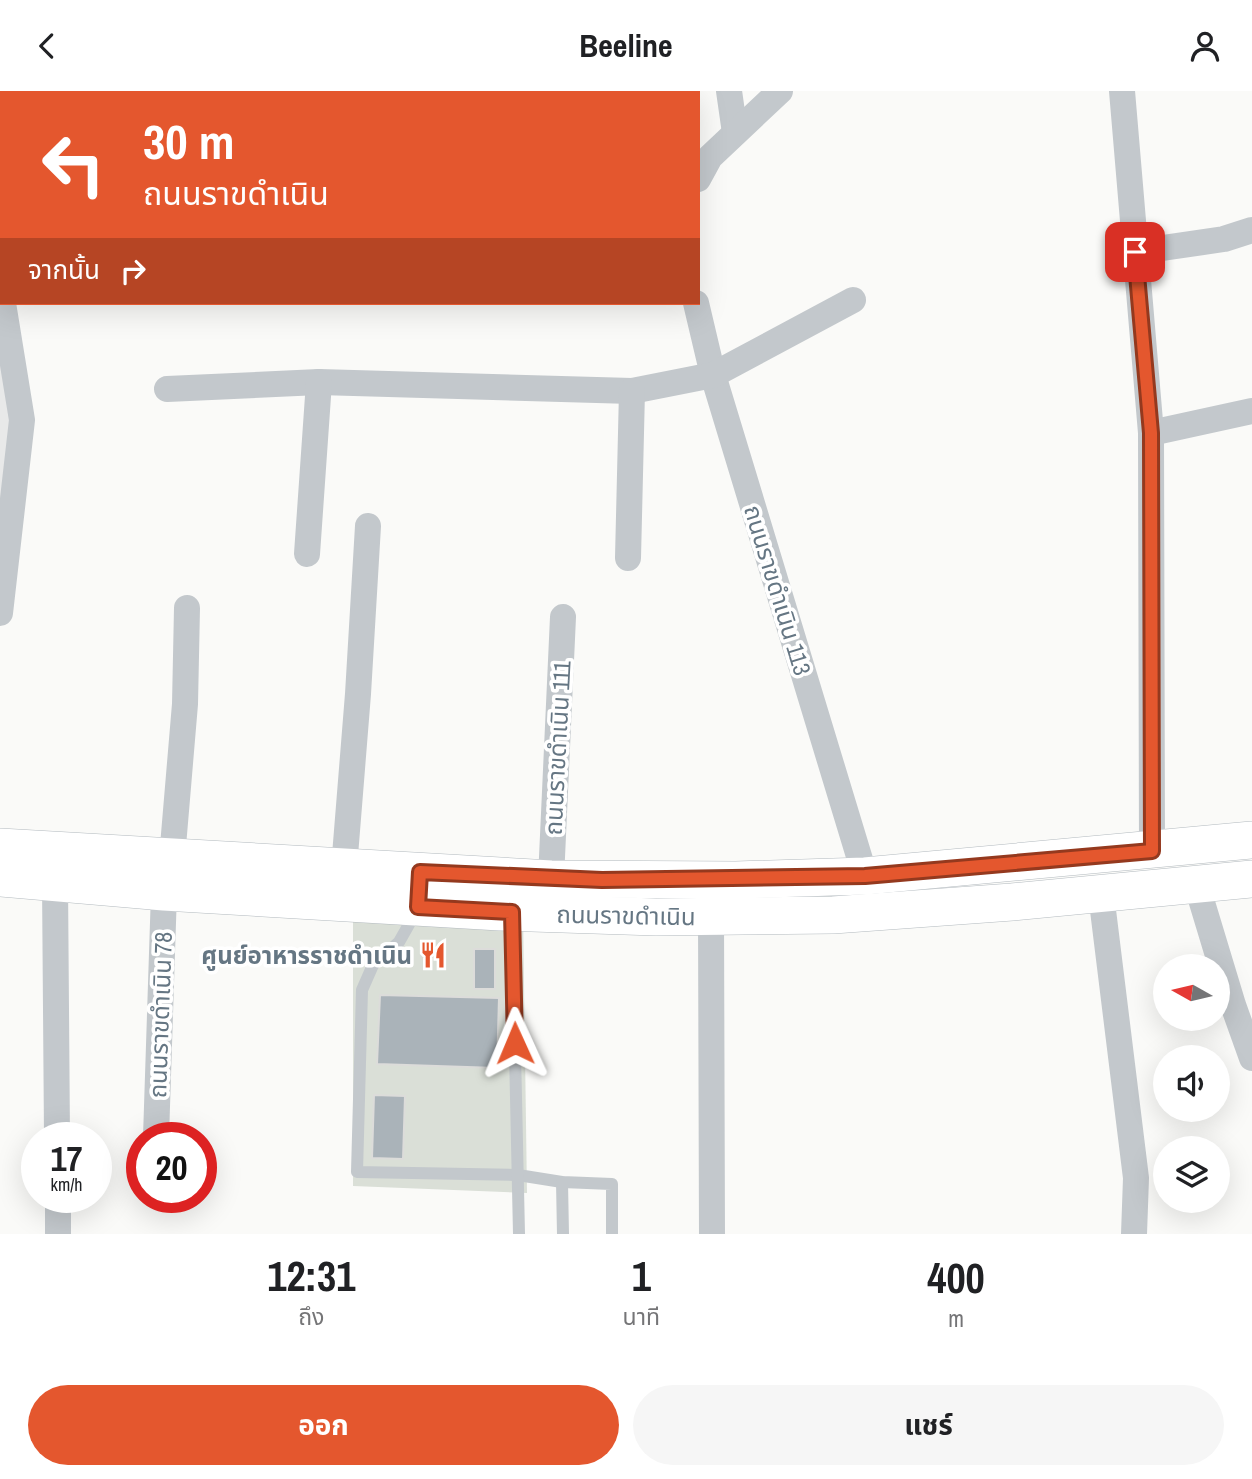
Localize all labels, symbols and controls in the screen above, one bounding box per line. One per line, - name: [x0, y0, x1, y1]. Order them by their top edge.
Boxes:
- text: Beeline: [579, 24, 673, 67]
- icon: back: [28, 27, 66, 65]
- icon: person: [1186, 27, 1224, 65]
- text: 30 m: [143, 108, 235, 174]
- icon: left: [28, 119, 119, 210]
- text: ถนนราขดำเนิน: [143, 172, 329, 215]
- pin: [1105, 222, 1165, 282]
- icon: arrive: [1116, 233, 1154, 271]
- text: จากนั้น: [28, 252, 100, 287]
- icon: right: [114, 252, 152, 290]
- street label: ถนนราขดำเนิน 113: [737, 501, 819, 679]
- street label: ถนนราขดำเนิน 111: [536, 660, 578, 836]
- street label: ถนนราขดำเนิน: [556, 898, 696, 932]
- street label: ถนนราขดำเนิน 78: [141, 931, 179, 1099]
- place label: ศูนย์อาหารราชดำเนิน: [201, 939, 412, 971]
- restaurant icon: ศูนย์อาหารราชดำเนิน: [418, 940, 448, 970]
- north arrow: [1153, 954, 1230, 1031]
- map controls: [1153, 954, 1230, 1213]
- position arrow: [478, 1006, 552, 1080]
- button: sound: [1153, 1045, 1230, 1122]
- speed limit sign: 20: [126, 1122, 217, 1213]
- text: 17: [51, 1135, 82, 1182]
- button: layers: [1153, 1136, 1230, 1213]
- text: km/h: [51, 1172, 83, 1197]
- text: 12:31: [267, 1248, 355, 1304]
- text: 1: [632, 1248, 651, 1304]
- text: 400: [927, 1250, 985, 1306]
- text: ถึง: [298, 1301, 324, 1332]
- text: นาที: [623, 1301, 660, 1332]
- text: m: [948, 1303, 964, 1334]
- button: ออก: [28, 1385, 619, 1465]
- button: แชร์: [633, 1385, 1224, 1465]

